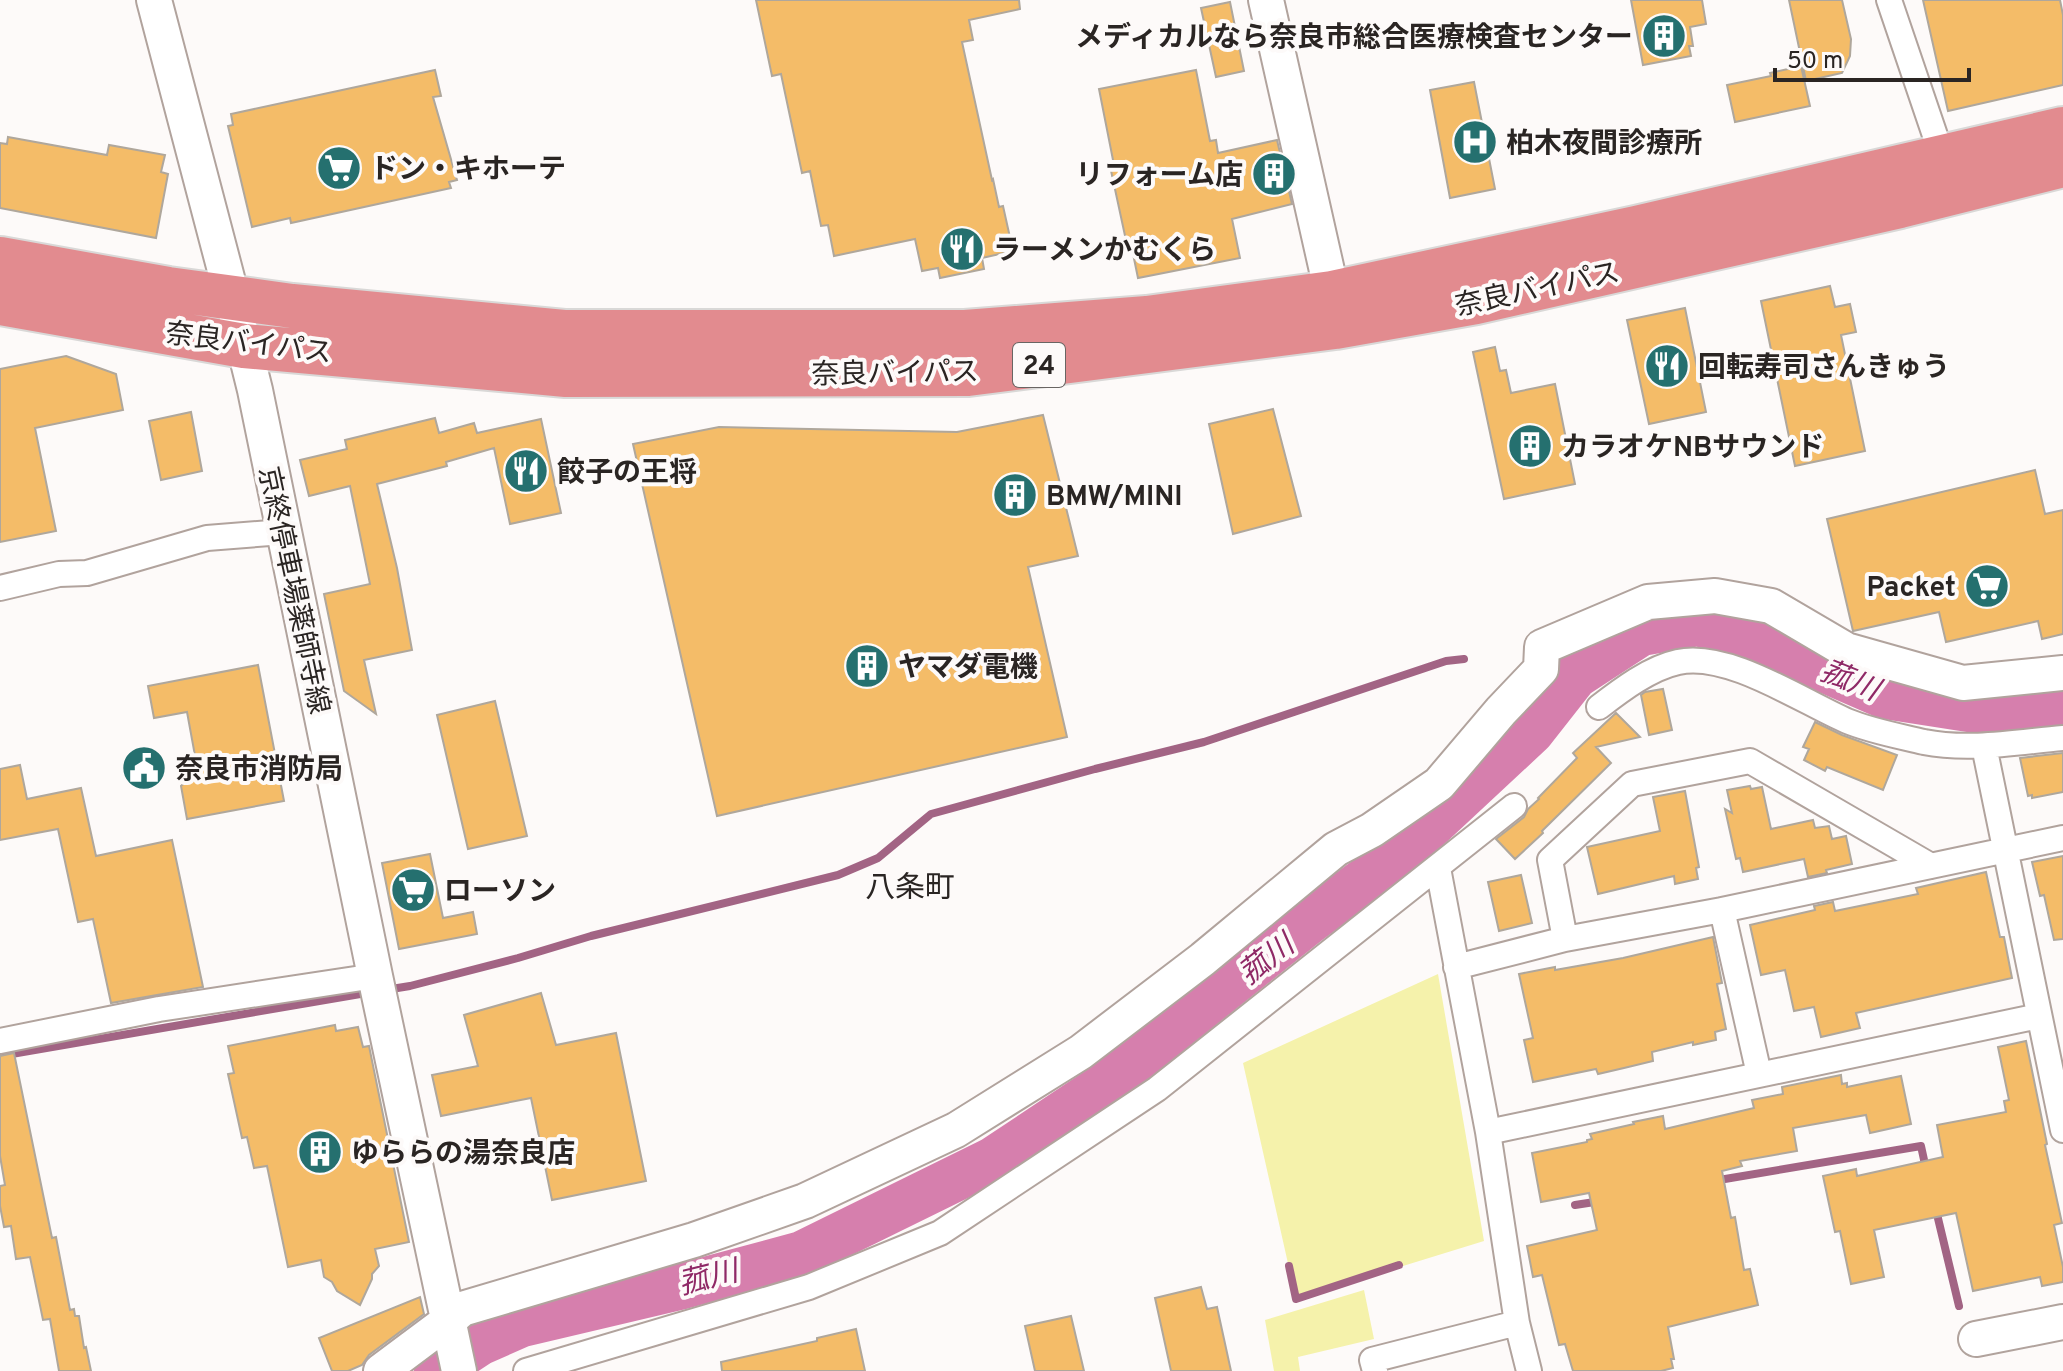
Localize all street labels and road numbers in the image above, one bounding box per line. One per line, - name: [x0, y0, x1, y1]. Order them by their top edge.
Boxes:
- street label: 奈良バイパス: [1452, 256, 1623, 326]
- street label: 奈良バイパス: [163, 317, 334, 373]
- road number: 24: [1013, 343, 1065, 387]
- street label: 奈良バイパス: [811, 356, 979, 394]
- street label: 京終停車場薬師寺線: [248, 464, 336, 718]

